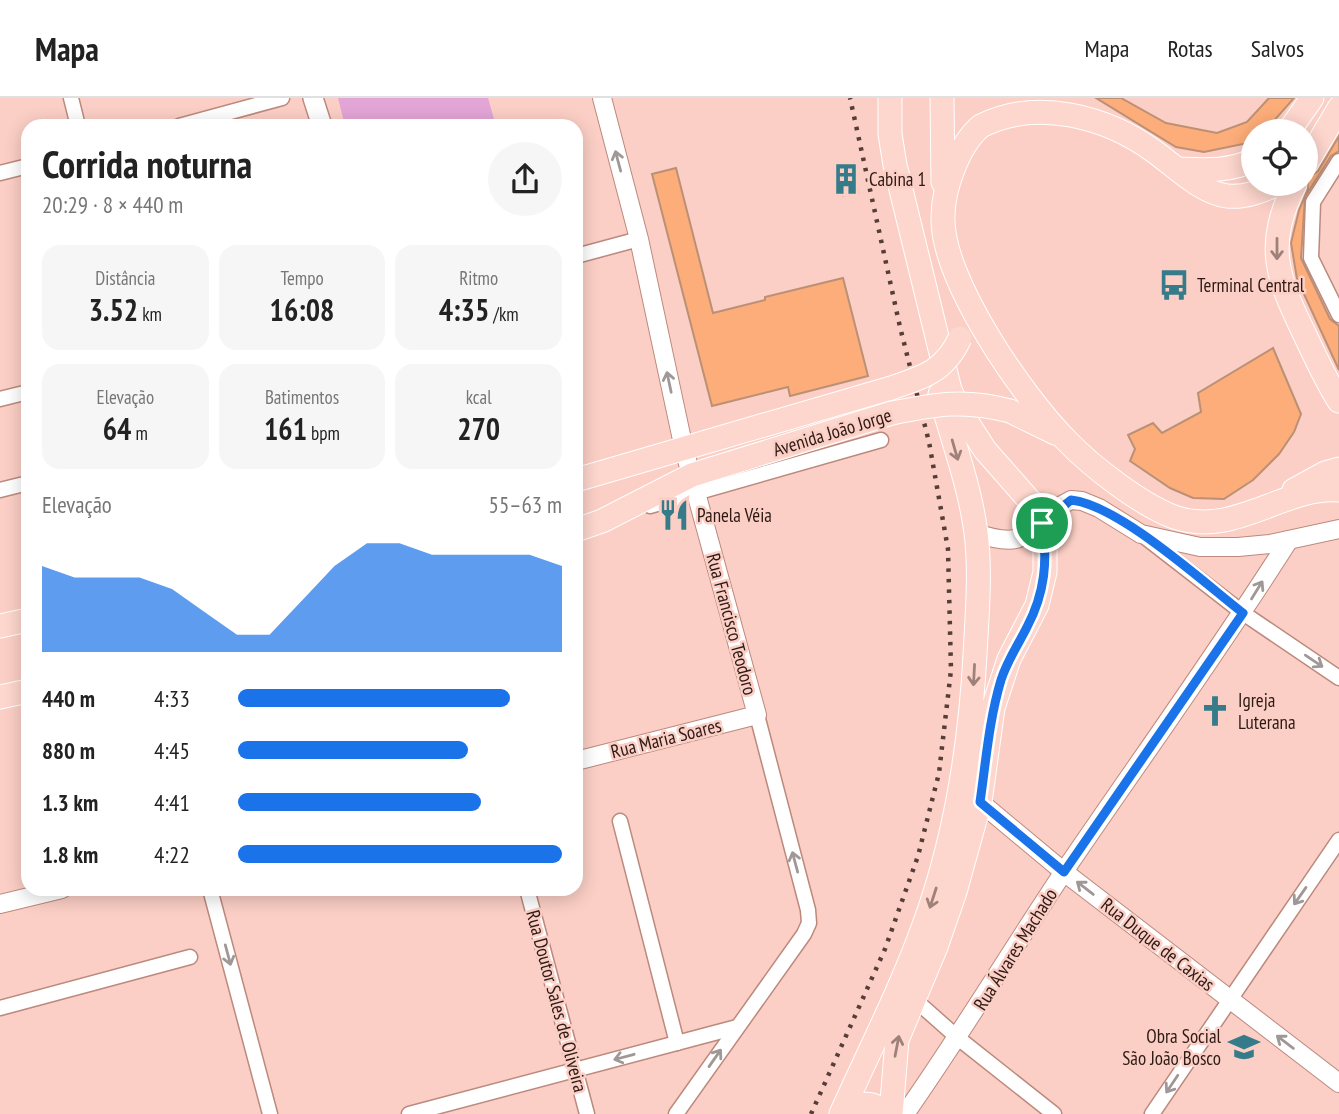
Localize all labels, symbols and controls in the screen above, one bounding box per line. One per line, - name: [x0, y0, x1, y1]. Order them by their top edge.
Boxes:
- text: Mapa: [35, 27, 99, 70]
- text: Mapa: [1085, 33, 1129, 64]
- text: Rotas: [1167, 33, 1213, 64]
- text: Salvos: [1251, 33, 1304, 64]
- map controls: [1241, 119, 1318, 196]
- button: locate: [1241, 119, 1318, 196]
- text: Corrida noturna: [42, 139, 252, 188]
- button: share: [488, 142, 562, 216]
- one-way arrow: [611, 150, 624, 173]
- building icon: Cabina 1: [829, 162, 863, 196]
- place label: Cabina 1: [869, 167, 926, 191]
- text: 20:29 · 8 × 440 m: [42, 190, 183, 219]
- one-way arrow: [1270, 237, 1284, 260]
- text: Distância: [95, 266, 155, 290]
- text: Tempo: [280, 266, 324, 290]
- text: Ritmo: [459, 266, 498, 290]
- bus stop icon: Terminal Central: [1157, 268, 1191, 302]
- place label: Terminal Central: [1197, 273, 1305, 297]
- text: 3.52: [89, 290, 138, 329]
- text: 16:08: [270, 290, 334, 329]
- text: 4:35: [439, 290, 489, 329]
- text: km: [138, 302, 162, 326]
- text: /km: [489, 302, 519, 326]
- one-way arrow: [662, 371, 676, 394]
- text: Elevação: [97, 385, 154, 409]
- text: Batimentos: [265, 385, 339, 409]
- text: kcal: [466, 385, 492, 409]
- street label: Avenida João Jorge: [770, 403, 894, 461]
- text: 64: [103, 409, 131, 448]
- text: 161: [264, 409, 307, 448]
- text: 270: [457, 409, 500, 448]
- text: m: [131, 421, 148, 445]
- text: bpm: [307, 421, 340, 445]
- one-way arrow: [950, 439, 963, 461]
- text: Elevação: [42, 490, 112, 519]
- text: 55–63 m: [489, 490, 562, 519]
- pin: [1012, 493, 1072, 553]
- restaurant icon: Panela Véia: [657, 498, 691, 532]
- place label: Panela Véia: [697, 503, 772, 527]
- icon: arrive: [1023, 504, 1061, 542]
- street label: Rua Francisco Teodoro: [702, 550, 762, 698]
- one-way arrow: [1251, 580, 1265, 600]
- one-way arrow: [1304, 654, 1324, 668]
- one-way arrow: [967, 663, 980, 685]
- text: 440 m: [42, 684, 95, 713]
- text: 4:33: [154, 684, 190, 713]
- place label: Igreja Luterana: [1238, 688, 1296, 734]
- church icon: Igreja Luterana: [1198, 694, 1232, 728]
- street label: Rua Maria Soares: [608, 713, 724, 763]
- text: 880 m: [42, 736, 95, 765]
- text: 4:45: [154, 736, 190, 765]
- text: 1.3 km: [42, 788, 98, 817]
- text: 4:41: [154, 788, 190, 817]
- text: 1.8 km: [42, 840, 98, 869]
- text: 4:22: [154, 840, 190, 869]
- one-way arrow: [788, 851, 801, 874]
- one-way arrow: [1076, 881, 1094, 896]
- street label: Rua Álvares Machado: [968, 884, 1062, 1014]
- one-way arrow: [926, 886, 938, 908]
- one-way arrow: [1293, 886, 1307, 905]
- street label: Rua Duque de Caxias: [1096, 892, 1220, 996]
- street label: Rua Doutor Sales de Oliveira: [521, 907, 593, 1095]
- one-way arrow: [222, 943, 235, 966]
- place label: Obra Social São João Bosco: [1122, 1024, 1222, 1070]
- school or university icon: Obra Social São João Bosco: [1227, 1030, 1261, 1064]
- one-way arrow: [1276, 1034, 1294, 1049]
- one-way arrow: [891, 1035, 904, 1058]
- one-way arrow: [708, 1049, 722, 1068]
- one-way arrow: [613, 1051, 636, 1064]
- one-way arrow: [1165, 1074, 1180, 1093]

